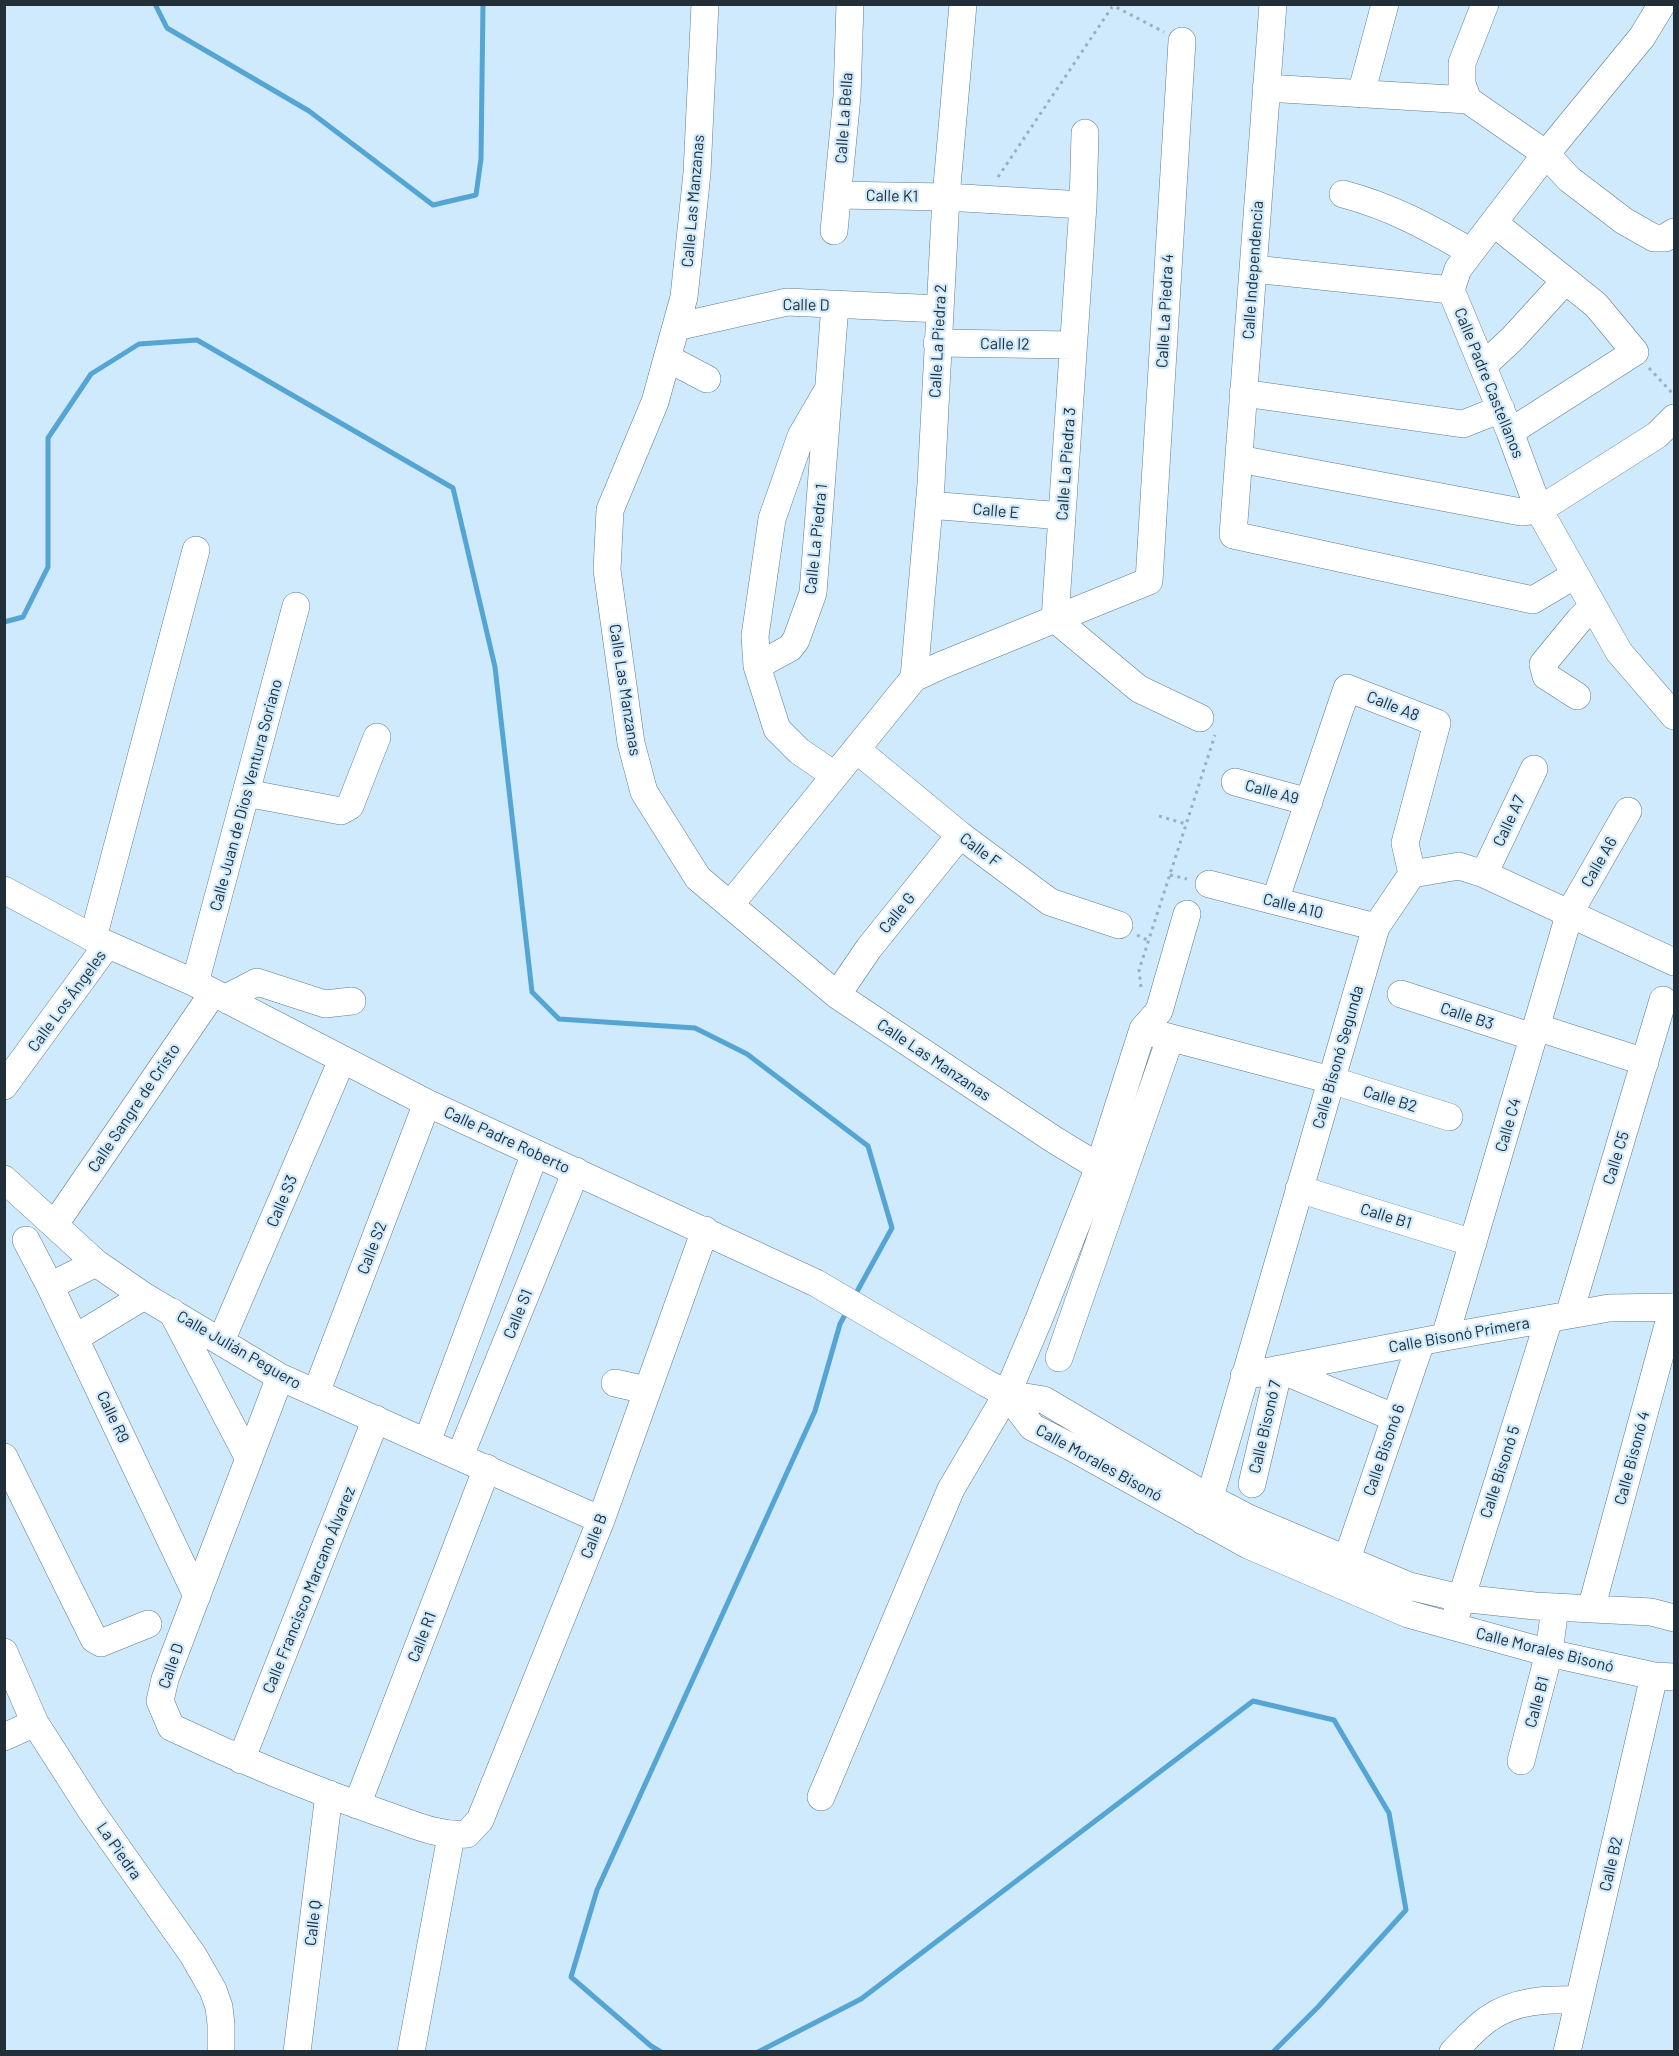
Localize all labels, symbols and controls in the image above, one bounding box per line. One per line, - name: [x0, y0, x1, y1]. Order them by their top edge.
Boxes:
- street label: Calle La Bella: [831, 72, 857, 164]
- street label: Calle Las Manzanas: [678, 134, 708, 268]
- street label: Calle K1: [866, 186, 918, 206]
- street label: Calle Independencia: [1239, 200, 1267, 340]
- street label: Calle La Piedra 4: [1152, 254, 1178, 368]
- street label: Calle La Piedra 2: [925, 284, 951, 398]
- street label: Calle D: [782, 295, 830, 315]
- street label: Calle Padre Castellanos: [1450, 305, 1528, 461]
- street label: Calle I2: [980, 334, 1030, 354]
- street label: Calle La Piedra 3: [1052, 407, 1080, 521]
- street label: Calle La Piedra 1: [801, 483, 831, 595]
- street label: Calle E: [972, 499, 1020, 523]
- street label: Calle Las Manzanas: [605, 623, 645, 757]
- street label: Calle Juan de Dios Ventura Soriano: [206, 677, 286, 913]
- street label: Calle A8: [1364, 687, 1422, 725]
- street label: Calle A9: [1243, 776, 1301, 808]
- street label: Calle A7: [1489, 792, 1529, 850]
- street label: Calle F: [956, 829, 1004, 871]
- street label: Calle A6: [1577, 833, 1621, 891]
- street label: Calle G: [875, 889, 919, 937]
- street label: Calle A10: [1261, 889, 1325, 923]
- street label: Calle Los Ángeles: [24, 947, 110, 1055]
- street label: Calle Bisonó Segunda: [1308, 983, 1368, 1131]
- street label: Calle B3: [1438, 998, 1496, 1034]
- street label: Calle Las Manzanas: [873, 1015, 995, 1105]
- street label: Calle Sangre de Cristo: [84, 1040, 184, 1176]
- street label: Calle B2: [1361, 1082, 1419, 1116]
- street label: Calle C4: [1491, 1096, 1525, 1154]
- street label: Calle Padre Roberto: [441, 1102, 573, 1178]
- street label: Calle C5: [1599, 1129, 1633, 1187]
- street label: Calle S3: [263, 1172, 301, 1230]
- street label: Calle B1: [1358, 1199, 1414, 1233]
- street label: Calle S2: [353, 1219, 391, 1277]
- street label: Calle S1: [499, 1286, 537, 1342]
- street label: Calle Julián Peguero: [173, 1307, 305, 1393]
- street label: Calle Bisonó Primera: [1387, 1313, 1531, 1357]
- street label: Calle Bisonó 7: [1245, 1378, 1285, 1476]
- street label: Calle R9: [93, 1388, 133, 1446]
- street label: Calle Bisonó 6: [1359, 1402, 1409, 1498]
- street label: Calle Bisonó 4: [1610, 1409, 1654, 1507]
- street label: Calle Morales Bisonó: [1032, 1420, 1166, 1506]
- street label: Calle Bisonó 5: [1476, 1423, 1524, 1521]
- street label: Calle Francisco Marcano Álvarez: [259, 1484, 359, 1696]
- street label: Calle B: [577, 1511, 611, 1561]
- street label: Calle R1: [404, 1609, 440, 1665]
- street label: Calle Morales Bisonó: [1474, 1624, 1616, 1676]
- street label: Calle D: [154, 1641, 188, 1691]
- street label: Calle B1: [1521, 1674, 1553, 1730]
- street label: La Piedra: [92, 1819, 146, 1883]
- street label: Calle B2: [1595, 1835, 1627, 1893]
- street label: Calle Q: [301, 1899, 325, 1947]

